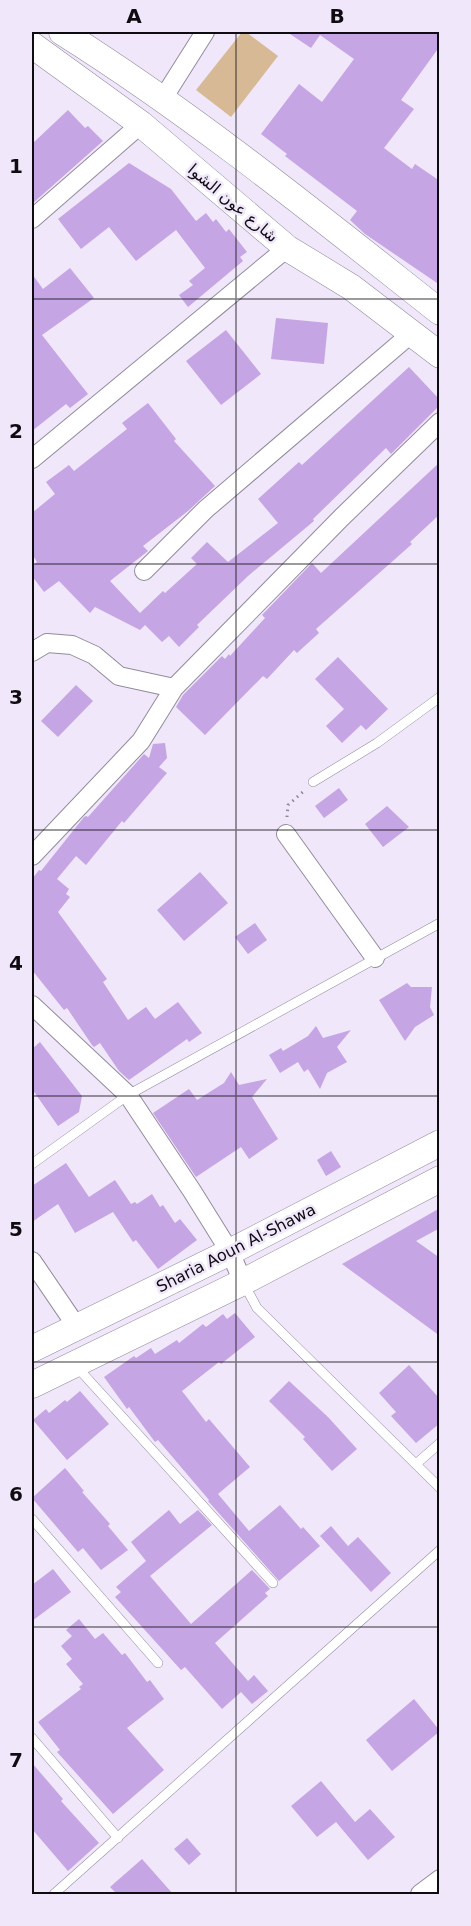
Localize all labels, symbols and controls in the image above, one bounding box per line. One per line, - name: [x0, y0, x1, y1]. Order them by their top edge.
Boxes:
- text: A: [126, 4, 142, 28]
- text: B: [329, 4, 345, 28]
- text: 1: [9, 154, 23, 178]
- street label: شارع عون الشوا: [184, 160, 282, 247]
- text: 2: [9, 419, 23, 443]
- text: 3: [9, 685, 23, 709]
- text: 4: [9, 951, 23, 975]
- street label: Sharia Aoun Al-Shawa: [153, 1200, 319, 1296]
- text: 5: [9, 1217, 23, 1241]
- text: 6: [9, 1482, 23, 1506]
- text: 7: [9, 1748, 23, 1772]

